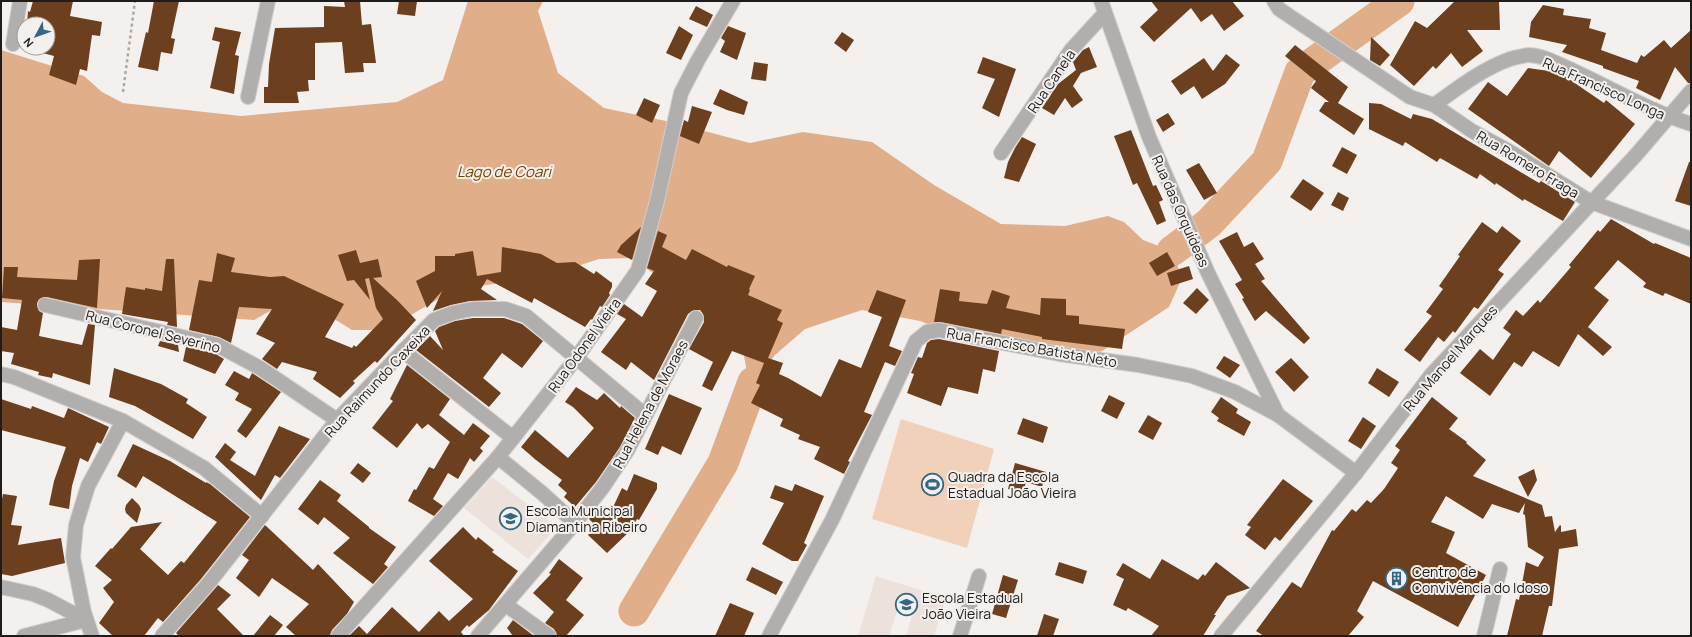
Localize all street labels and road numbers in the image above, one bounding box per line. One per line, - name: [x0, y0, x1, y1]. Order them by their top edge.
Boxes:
- street label: Rua Canela: [1023, 45, 1079, 117]
- street label: Rua Francisco Longa: [1540, 52, 1668, 124]
- street label: Rua Romero Fraga: [1473, 126, 1583, 202]
- street label: Rua das Orquídeas: [1148, 152, 1214, 270]
- street label: Rua Odonel Vieira: [543, 294, 625, 396]
- street label: Rua Manoel Marques: [1399, 301, 1501, 415]
- street label: Rua Coronel Severino: [84, 305, 222, 357]
- street label: Rua Raimundo Caxeixa: [320, 321, 434, 441]
- street label: Rua Francisco Batista Neto: [945, 323, 1119, 371]
- street label: Rua Helena de Moraes: [608, 336, 692, 472]

